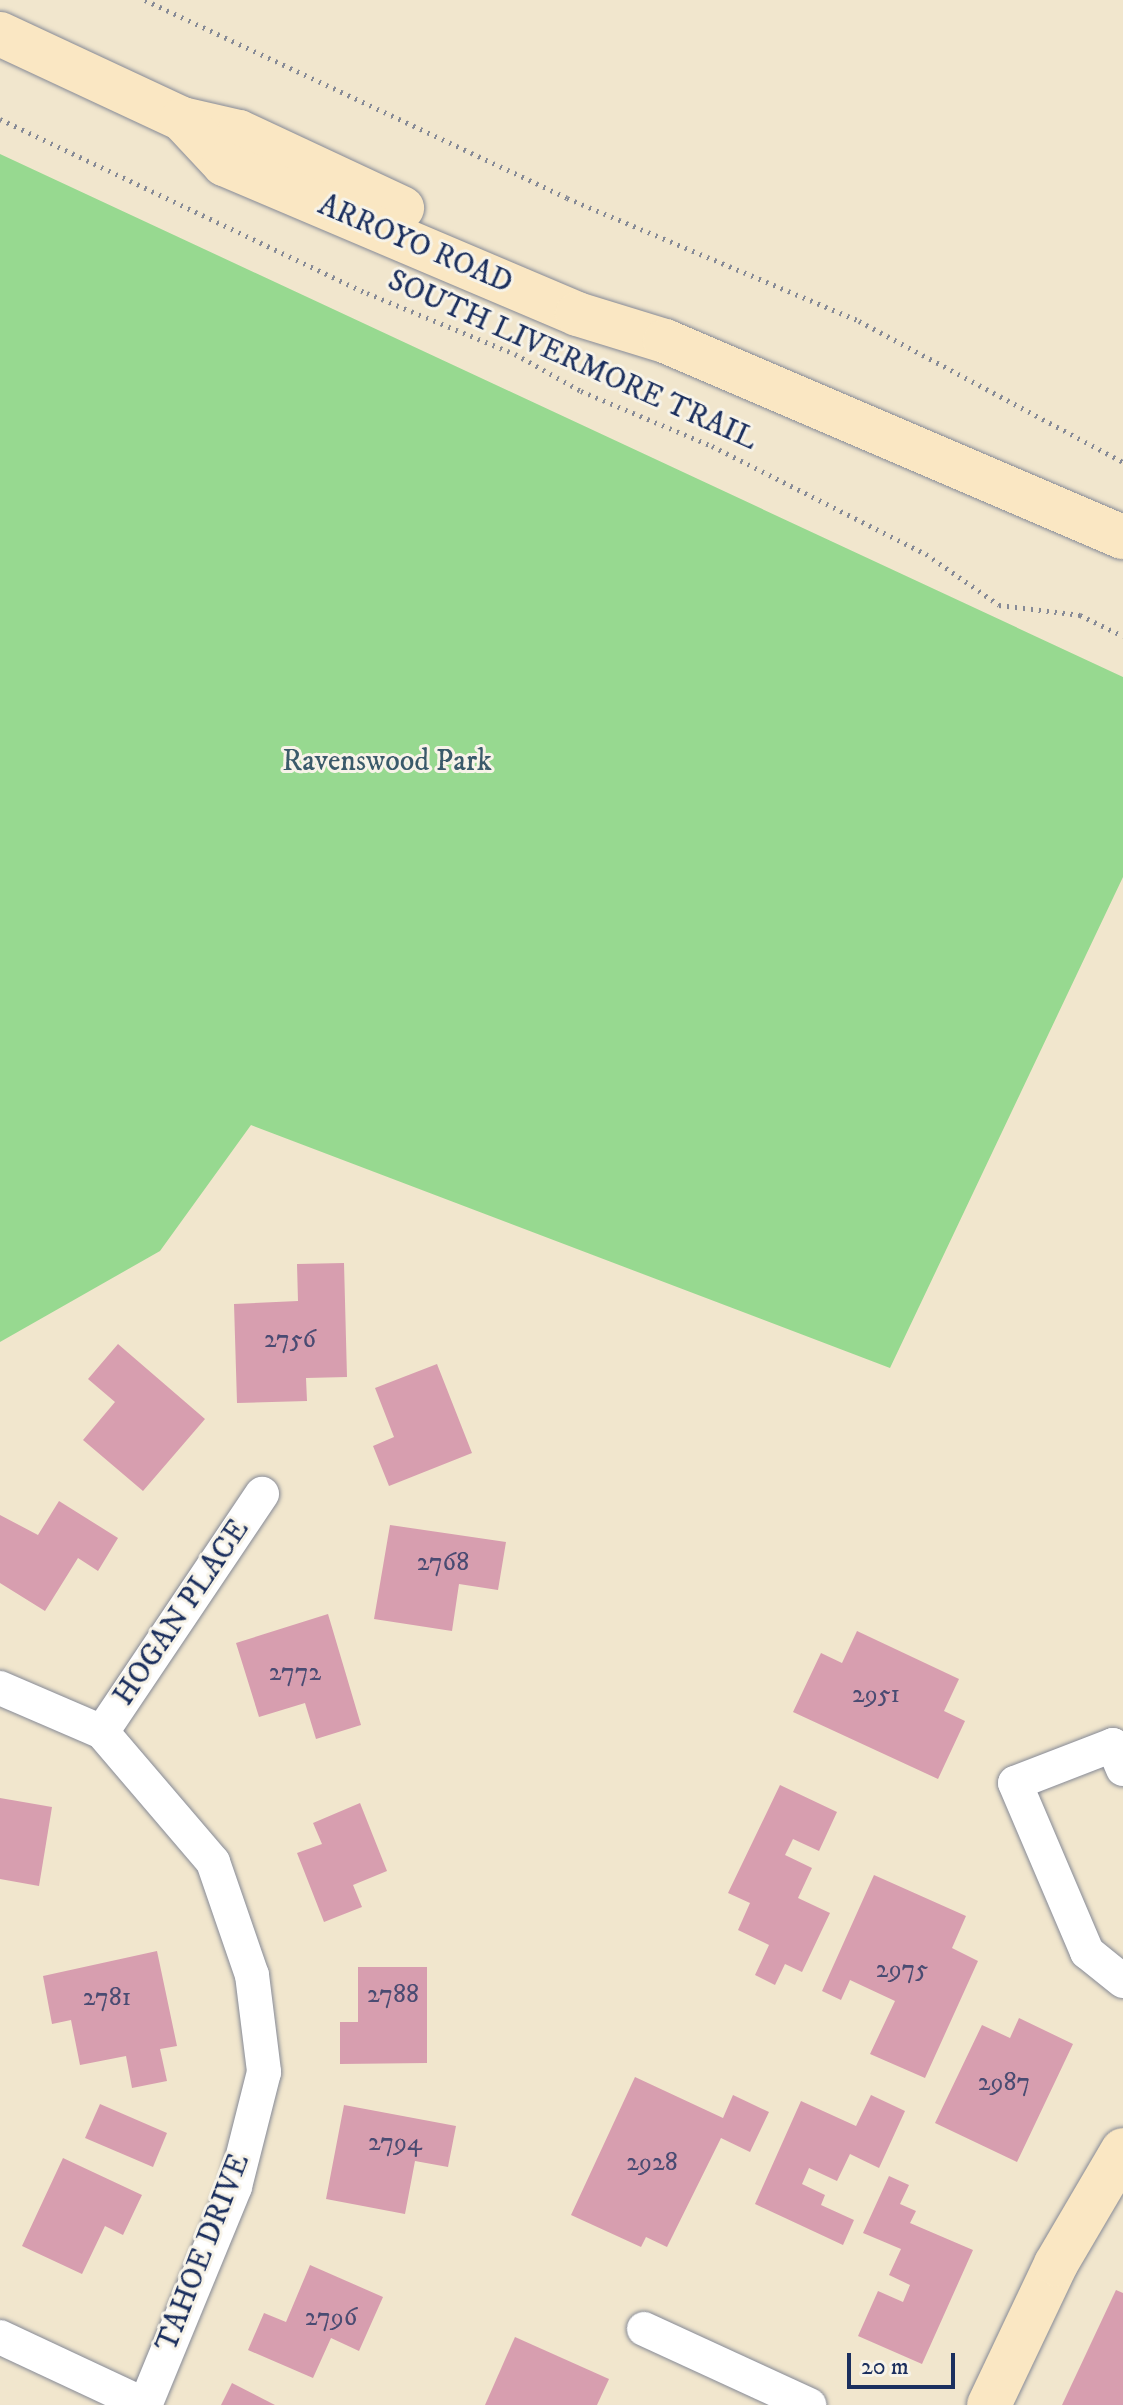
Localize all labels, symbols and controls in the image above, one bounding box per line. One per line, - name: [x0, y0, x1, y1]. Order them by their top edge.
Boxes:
- street label: ARROYO ROAD: [313, 188, 517, 302]
- street label: SOUTH LIVERMORE TRAIL: [382, 263, 762, 459]
- park label: Ravenswood Park: [282, 744, 492, 780]
- house number: 2756: [264, 1324, 316, 1356]
- street label: HOGAN PLACE: [106, 1513, 258, 1713]
- house number: 2768: [417, 1547, 469, 1579]
- house number: 2772: [269, 1657, 321, 1689]
- house number: 2951: [852, 1679, 900, 1711]
- house number: 2975: [876, 1954, 928, 1986]
- house number: 2788: [367, 1979, 419, 2011]
- house number: 2781: [83, 1982, 131, 2014]
- house number: 2987: [978, 2067, 1030, 2099]
- house number: 2794: [368, 2127, 422, 2159]
- house number: 2928: [626, 2147, 678, 2179]
- street label: TAHOE DRIVE: [150, 2149, 258, 2357]
- house number: 2796: [305, 2302, 357, 2334]
- scale bar: [851, 2337, 959, 2387]
- text: 20 m: [861, 2352, 909, 2382]

